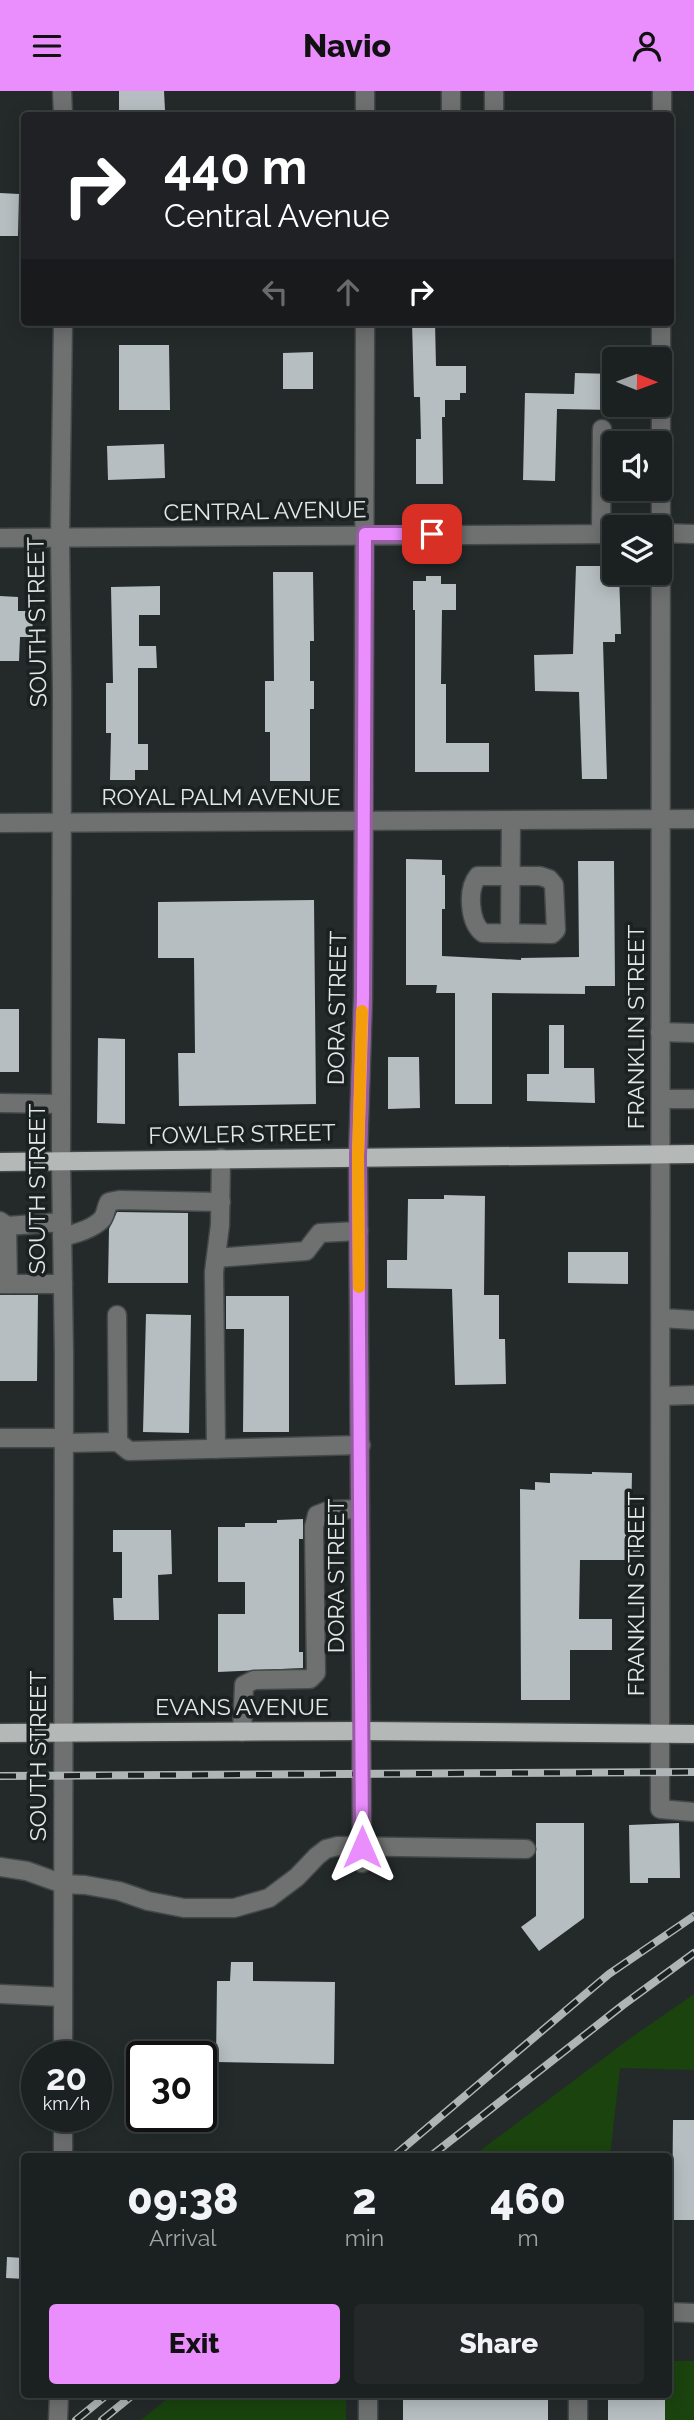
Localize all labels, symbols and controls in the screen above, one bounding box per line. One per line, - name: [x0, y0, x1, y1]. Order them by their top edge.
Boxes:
- icon: menu: [28, 27, 66, 65]
- text: Navio: [303, 27, 391, 64]
- icon: person: [628, 27, 666, 65]
- text: 440 m: [164, 138, 307, 195]
- icon: right: [49, 140, 140, 231]
- text: Central Avenue: [164, 197, 390, 234]
- icon: left: [256, 273, 294, 311]
- icon: ahead: [329, 273, 367, 311]
- icon: right: [402, 273, 440, 311]
- north arrow: [602, 347, 672, 417]
- map controls: [602, 347, 672, 585]
- button: sound: [602, 431, 672, 501]
- street label: CENTRAL AVENUE: [163, 495, 367, 526]
- pin: [402, 504, 462, 564]
- icon: arrive: [413, 515, 451, 553]
- button: layers: [602, 515, 672, 585]
- street label: SOUTH STREET: [22, 537, 51, 707]
- street label: ROYAL PALM AVENUE: [102, 783, 340, 810]
- street label: FRANKLIN STREET: [622, 925, 649, 1129]
- street label: DORA STREET: [322, 931, 351, 1085]
- street label: SOUTH STREET: [23, 1104, 50, 1274]
- street label: FOWLER STREET: [148, 1118, 336, 1149]
- street label: FRANKLIN STREET: [622, 1492, 649, 1696]
- street label: DORA STREET: [322, 1499, 349, 1653]
- street label: SOUTH STREET: [24, 1671, 51, 1841]
- street label: EVANS AVENUE: [155, 1693, 329, 1720]
- position arrow: [325, 1810, 399, 1884]
- speed limit sign: 30: [126, 2041, 217, 2132]
- text: 20: [46, 2057, 87, 2098]
- text: km/h: [43, 2093, 90, 2114]
- text: 09:38: [127, 2175, 239, 2224]
- text: 2: [352, 2175, 377, 2224]
- text: 460: [490, 2175, 566, 2224]
- text: Arrival: [149, 2224, 217, 2251]
- text: min: [345, 2224, 384, 2251]
- text: m: [518, 2224, 539, 2251]
- button: Exit: [49, 2304, 340, 2384]
- button: Share: [354, 2304, 644, 2384]

